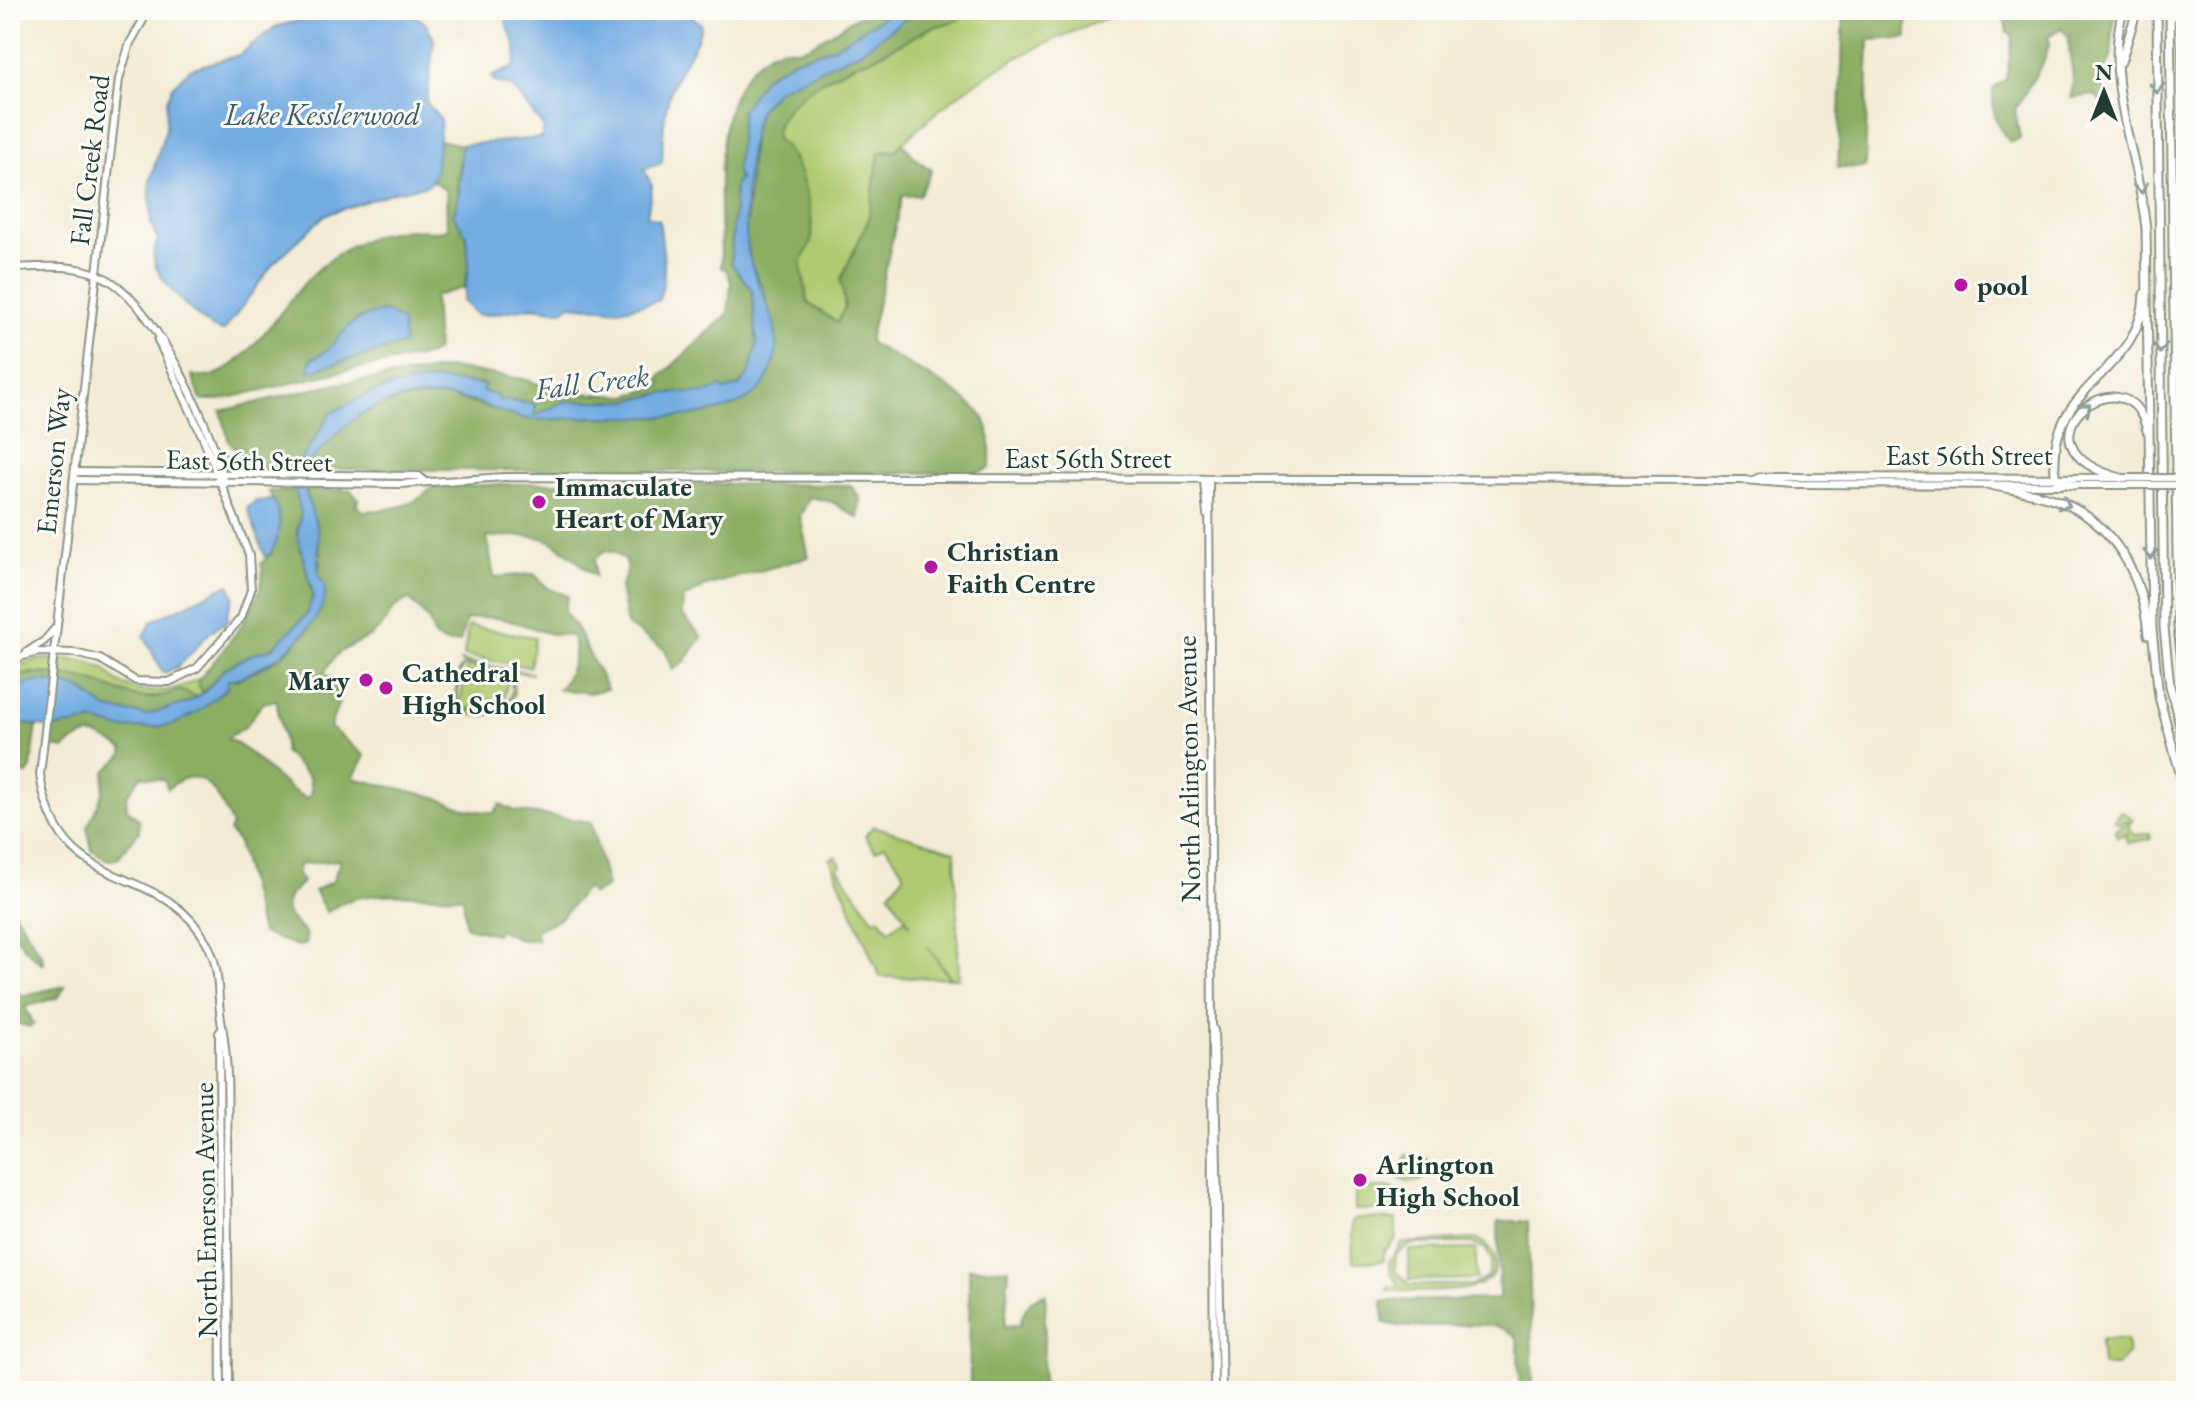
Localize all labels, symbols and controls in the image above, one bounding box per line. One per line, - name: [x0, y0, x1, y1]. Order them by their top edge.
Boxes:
- north arrow: [2064, 52, 2144, 132]
- text: N: [2095, 58, 2113, 87]
- street label: Fall Creek Road: [61, 72, 117, 247]
- one-way arrow: [2148, 82, 2166, 95]
- water label: Lake Kesslerwood: [223, 95, 420, 134]
- one-way arrow: [2132, 181, 2149, 195]
- place label: pool: [1977, 267, 2028, 303]
- marker: pool: [1952, 276, 1970, 294]
- one-way arrow: [2152, 342, 2169, 355]
- water label: Fall Creek: [532, 356, 652, 408]
- street label: Emerson Way: [27, 385, 79, 536]
- one-way arrow: [2076, 403, 2091, 418]
- street label: East 56th Street: [1886, 437, 2053, 473]
- street label: East 56th Street: [1005, 440, 1172, 476]
- street label: East 56th Street: [165, 441, 333, 479]
- place label: Immaculate Heart of Mary: [555, 468, 724, 536]
- marker: Immaculate Heart of Mary: [530, 493, 548, 511]
- one-way arrow: [2057, 494, 2071, 510]
- place label: Christian Faith Centre: [947, 533, 1095, 601]
- one-way arrow: [2142, 548, 2160, 561]
- marker: Christian Faith Centre: [922, 558, 940, 576]
- street label: North Arlington Avenue: [1168, 635, 1208, 903]
- place label: Cathedral High School: [402, 654, 546, 722]
- place label: Mary: [288, 662, 351, 698]
- marker: Mary: [357, 671, 375, 689]
- marker: Cathedral High School: [377, 679, 395, 697]
- street label: North Emerson Avenue: [185, 1082, 225, 1338]
- place label: Arlington High School: [1375, 1146, 1520, 1214]
- marker: Arlington High School: [1351, 1171, 1369, 1189]

